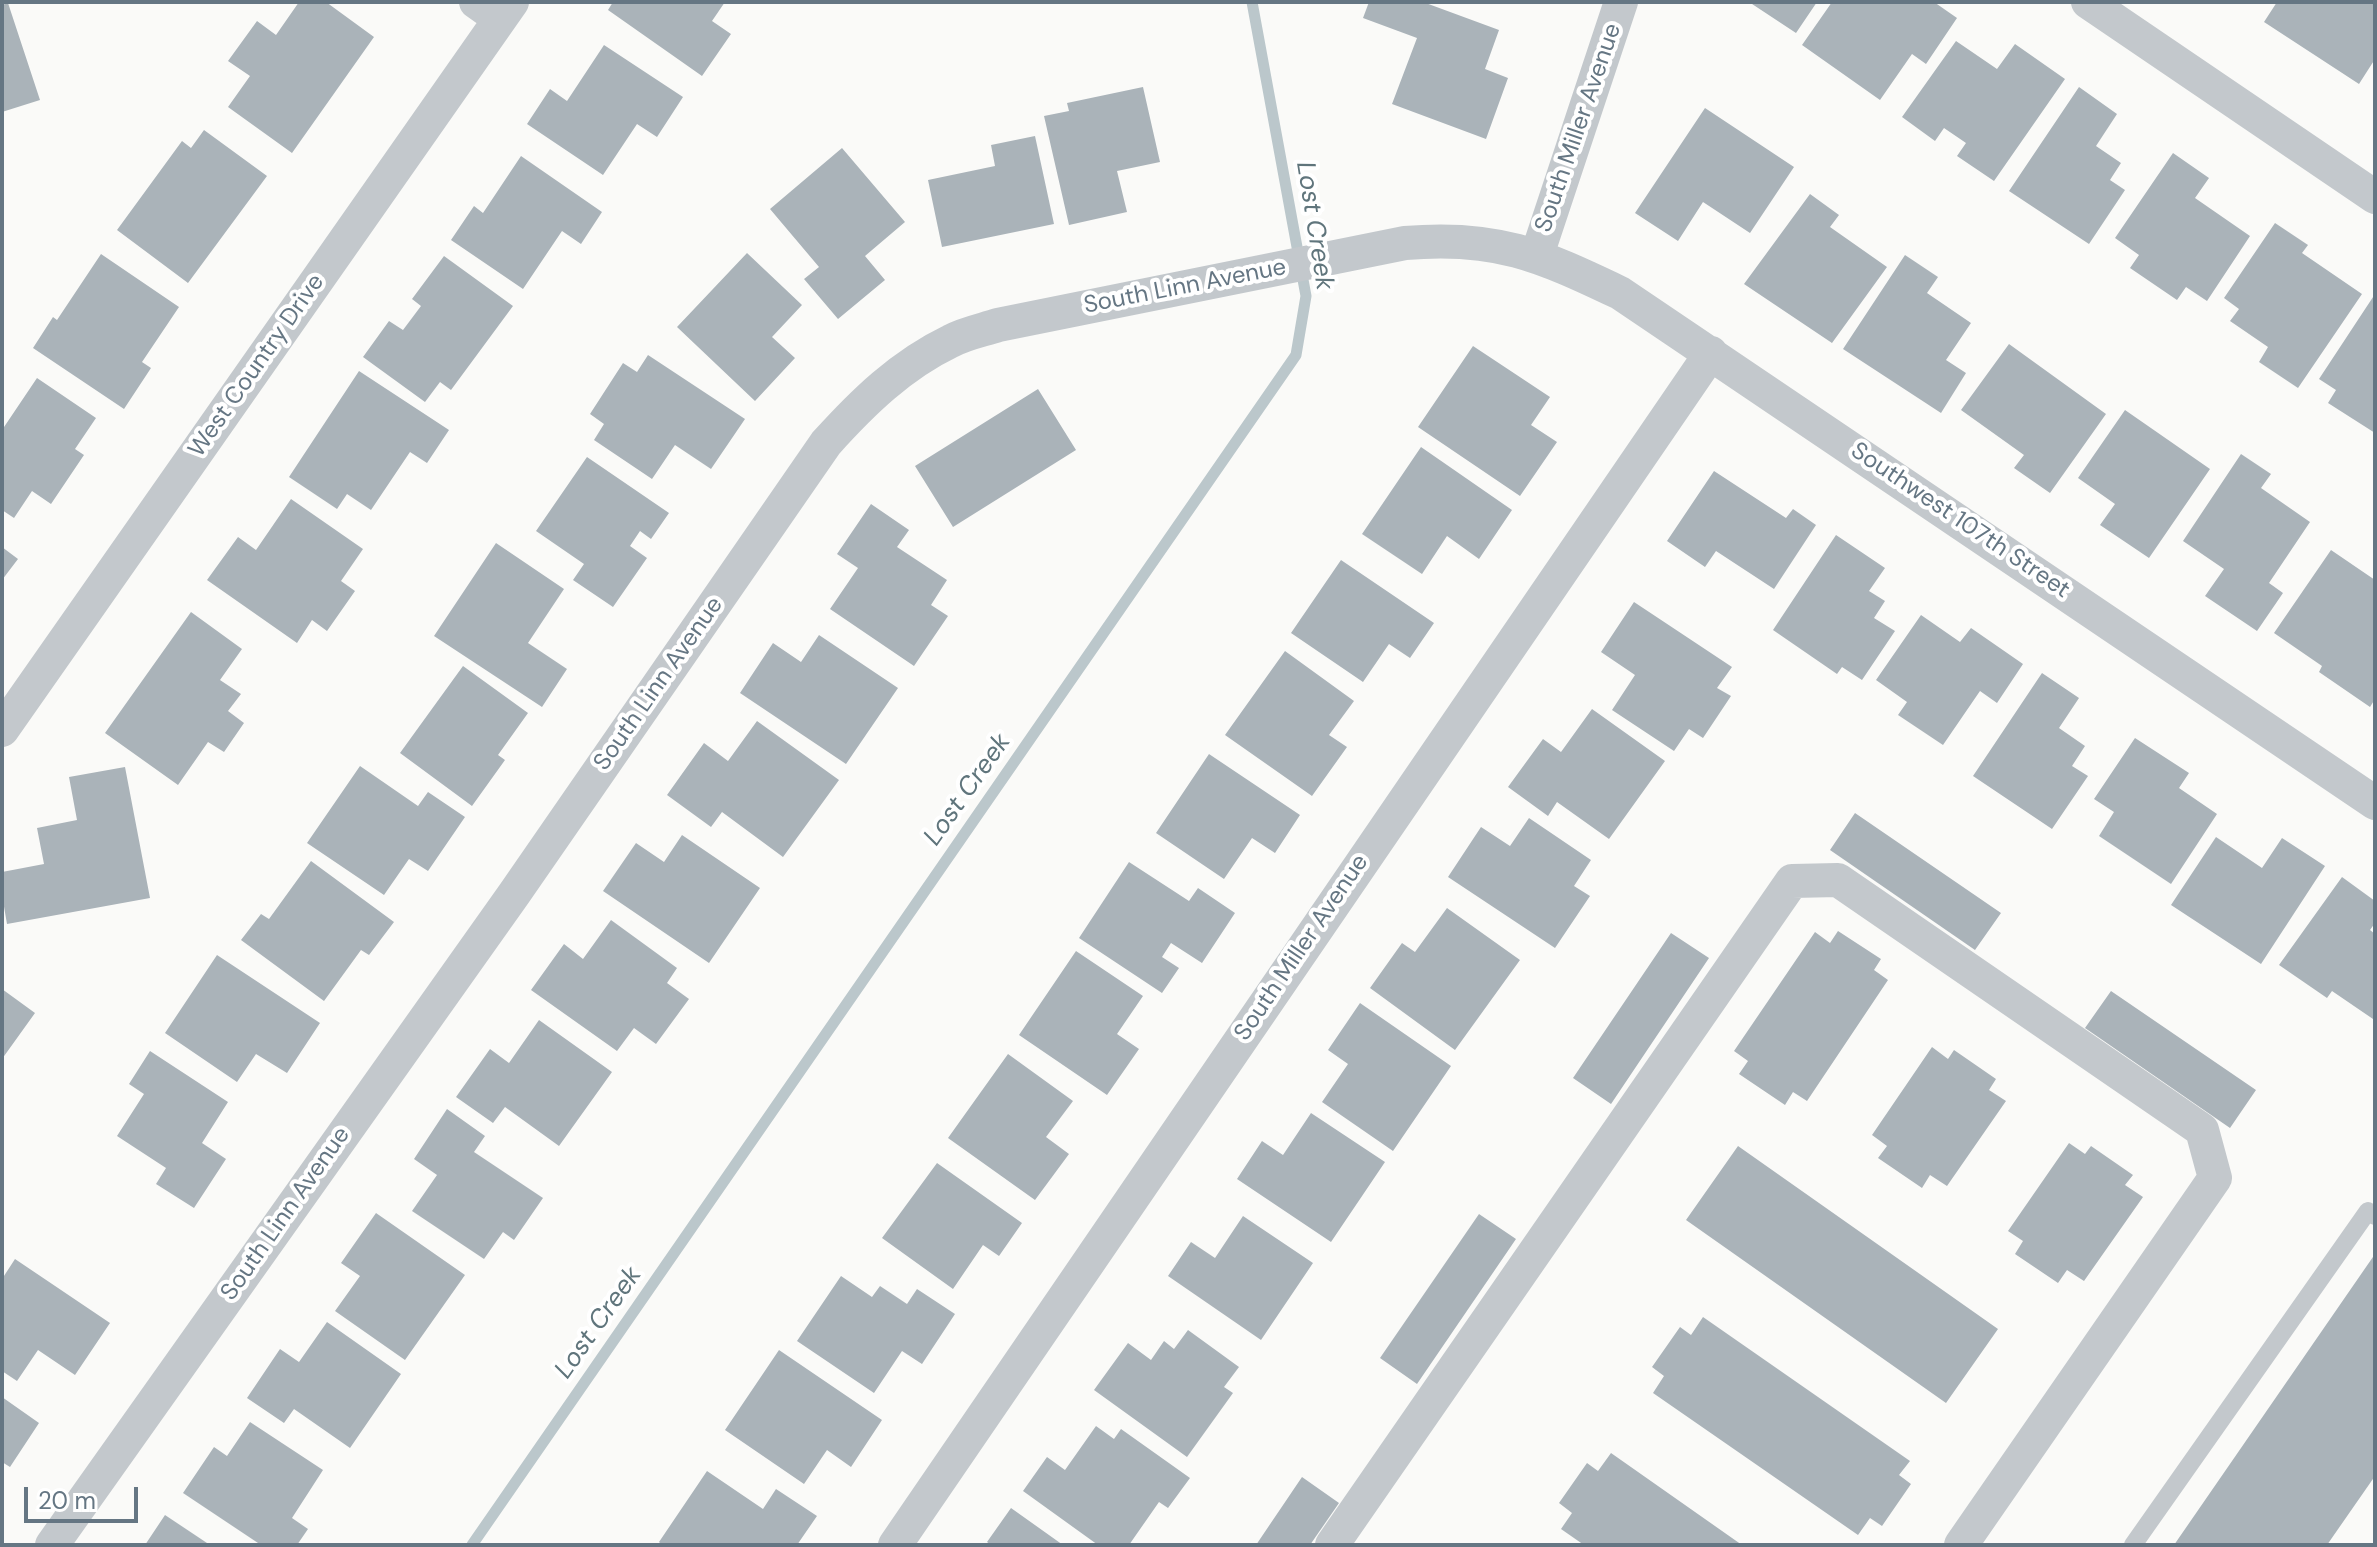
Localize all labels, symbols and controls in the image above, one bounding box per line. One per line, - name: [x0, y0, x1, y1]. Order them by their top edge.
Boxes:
- street label: South Miller Avenue: [1530, 20, 1628, 236]
- water label: Lost Creek: [1288, 159, 1340, 293]
- street label: South Linn Avenue: [1081, 253, 1289, 321]
- street label: West Country Drive: [183, 269, 331, 463]
- street label: Southwest 107th Street: [1845, 437, 2075, 605]
- street label: South Linn Avenue: [588, 592, 730, 776]
- water label: Lost Creek: [918, 728, 1018, 852]
- street label: South Miller Avenue: [1229, 849, 1375, 1047]
- street label: South Linn Avenue: [215, 1122, 357, 1306]
- water label: Lost Creek: [549, 1261, 649, 1385]
- scale bar: [28, 1471, 142, 1521]
- text: 20 m: [38, 1485, 96, 1516]

